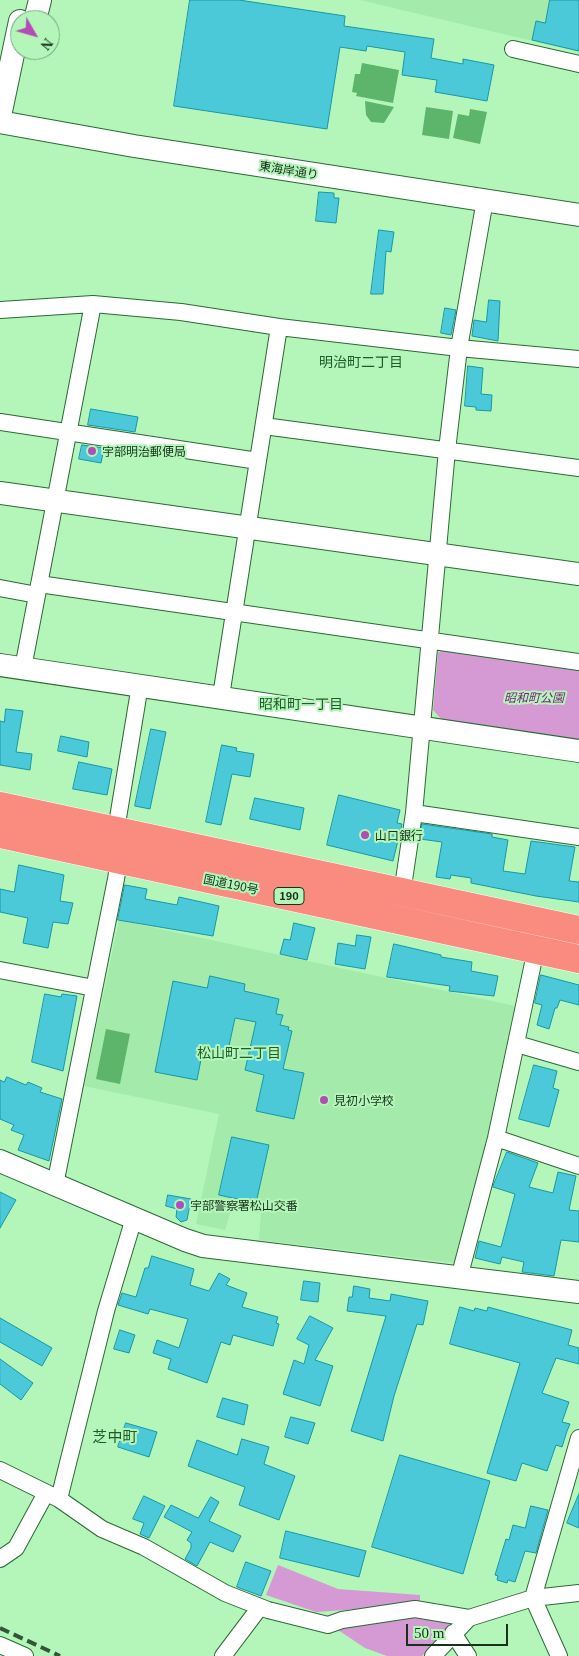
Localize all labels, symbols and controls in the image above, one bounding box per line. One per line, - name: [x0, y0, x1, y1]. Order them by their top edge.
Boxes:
- north arrow: [10, 10, 60, 60]
- text: N: [37, 35, 55, 53]
- street label: 東海岸通り: [258, 158, 320, 182]
- district label: 明治町二丁目: [319, 354, 403, 370]
- place label: 宇部明治郵便局: [102, 444, 186, 458]
- marker: 宇部明治郵便局: [86, 445, 98, 457]
- park label: 昭和町公園: [504, 690, 564, 704]
- district label: 昭和町一丁目: [259, 696, 343, 712]
- place label: 山口銀行: [375, 828, 423, 842]
- marker: 山口銀行: [359, 829, 371, 841]
- street label: 国道190号: [202, 871, 260, 897]
- road number: 190: [274, 888, 304, 904]
- district label: 松山町二丁目: [197, 1045, 281, 1061]
- place label: 見初小学校: [334, 1093, 394, 1107]
- marker: 見初小学校: [318, 1094, 330, 1106]
- place label: 宇部警察署松山交番: [190, 1198, 298, 1212]
- marker: 宇部警察署松山交番: [174, 1199, 186, 1211]
- district label: 芝中町: [93, 1427, 137, 1445]
- scale bar: [409, 1614, 512, 1646]
- text: 50 m: [414, 1625, 444, 1641]

